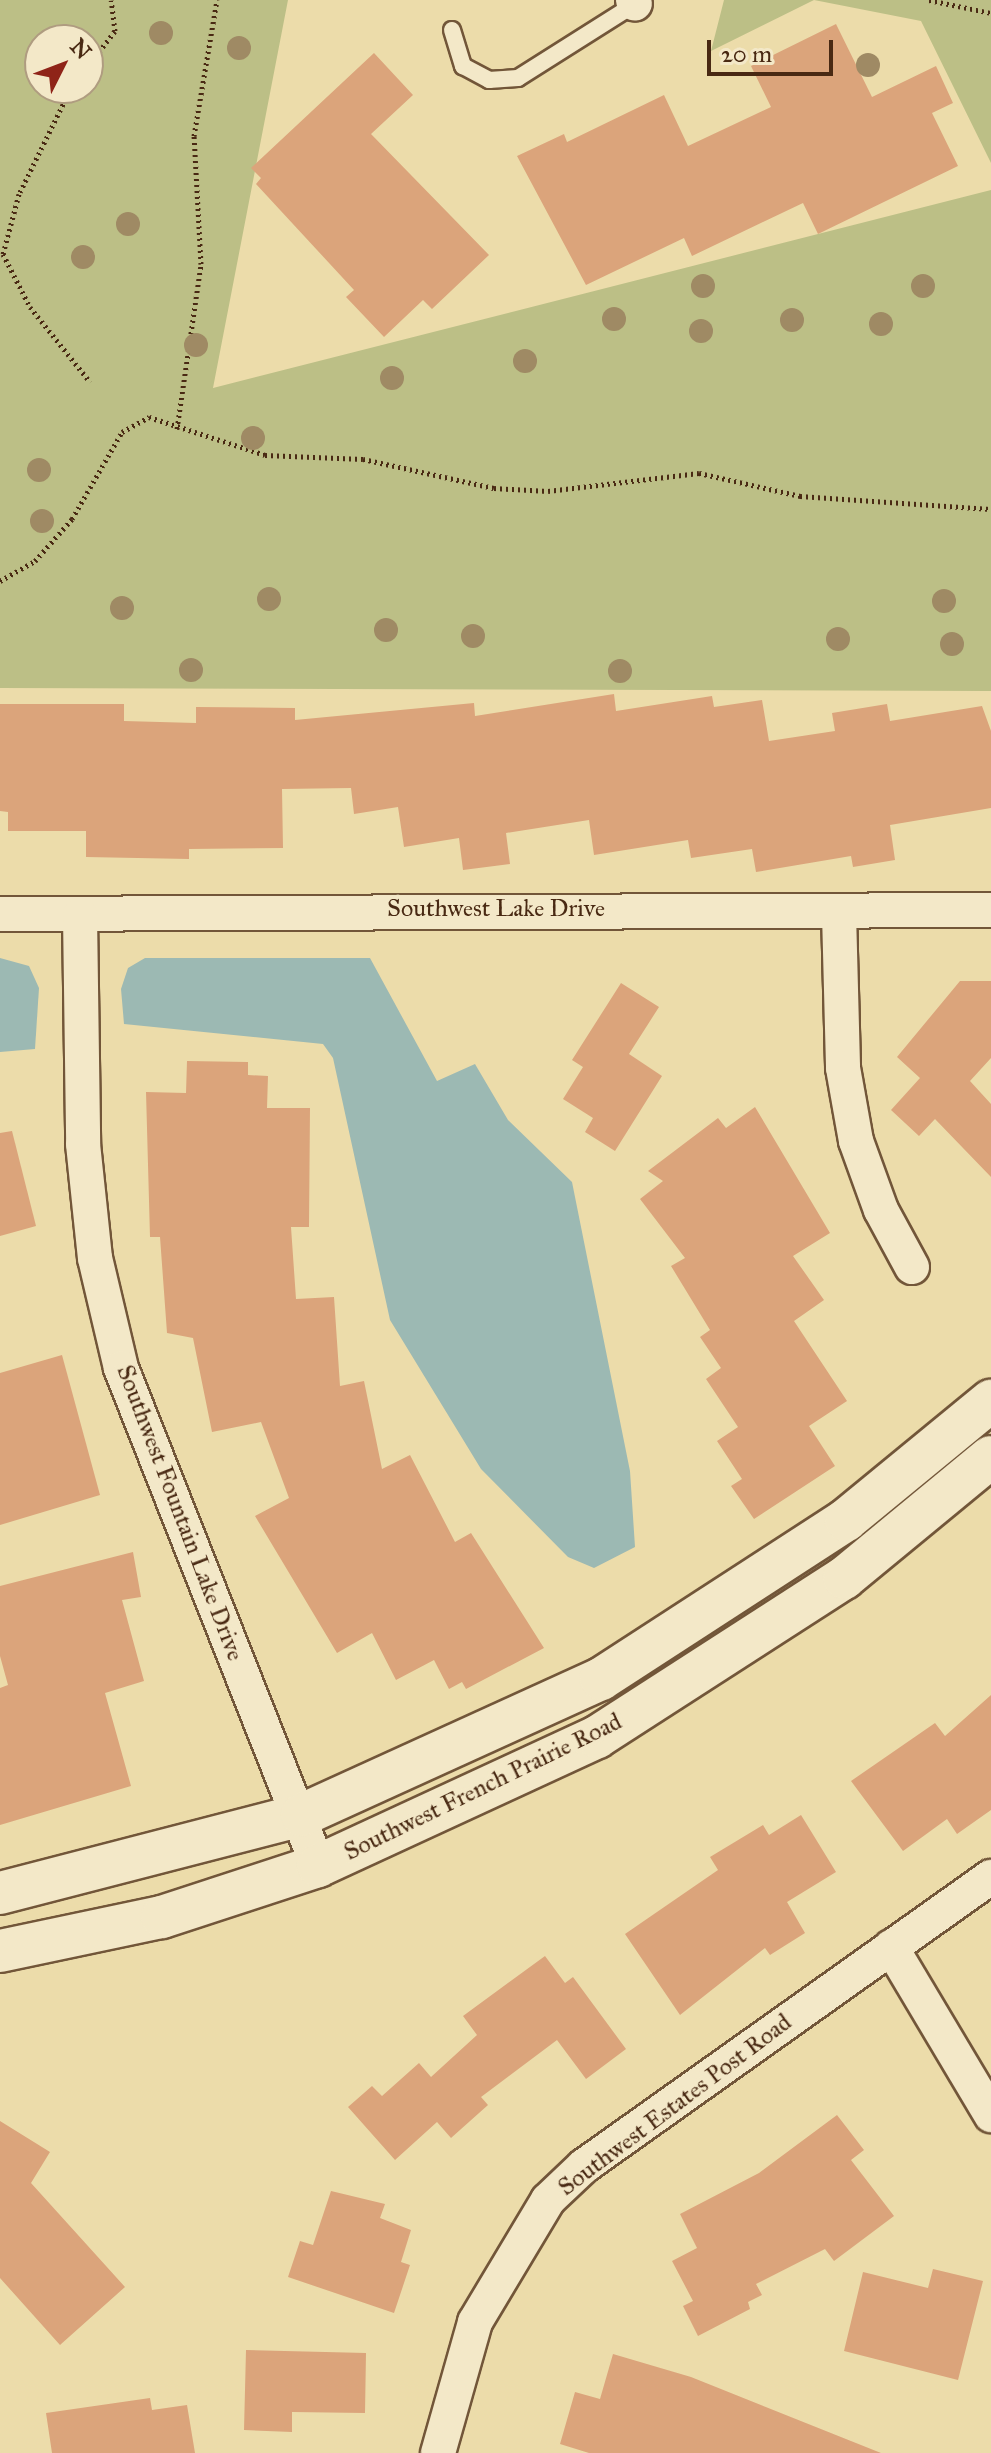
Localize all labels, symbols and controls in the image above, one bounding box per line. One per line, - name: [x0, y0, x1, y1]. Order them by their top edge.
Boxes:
- north arrow: [24, 24, 104, 104]
- scale bar: [711, 24, 837, 74]
- text: N: [64, 33, 97, 65]
- text: 20 m: [721, 39, 772, 69]
- street label: Southwest Lake Drive: [387, 895, 605, 923]
- street label: Southwest Fountain Lake Drive: [110, 1361, 250, 1665]
- street label: Southwest French Prairie Road: [340, 1707, 626, 1867]
- street label: Southwest Estates Post Road: [553, 2008, 797, 2202]

